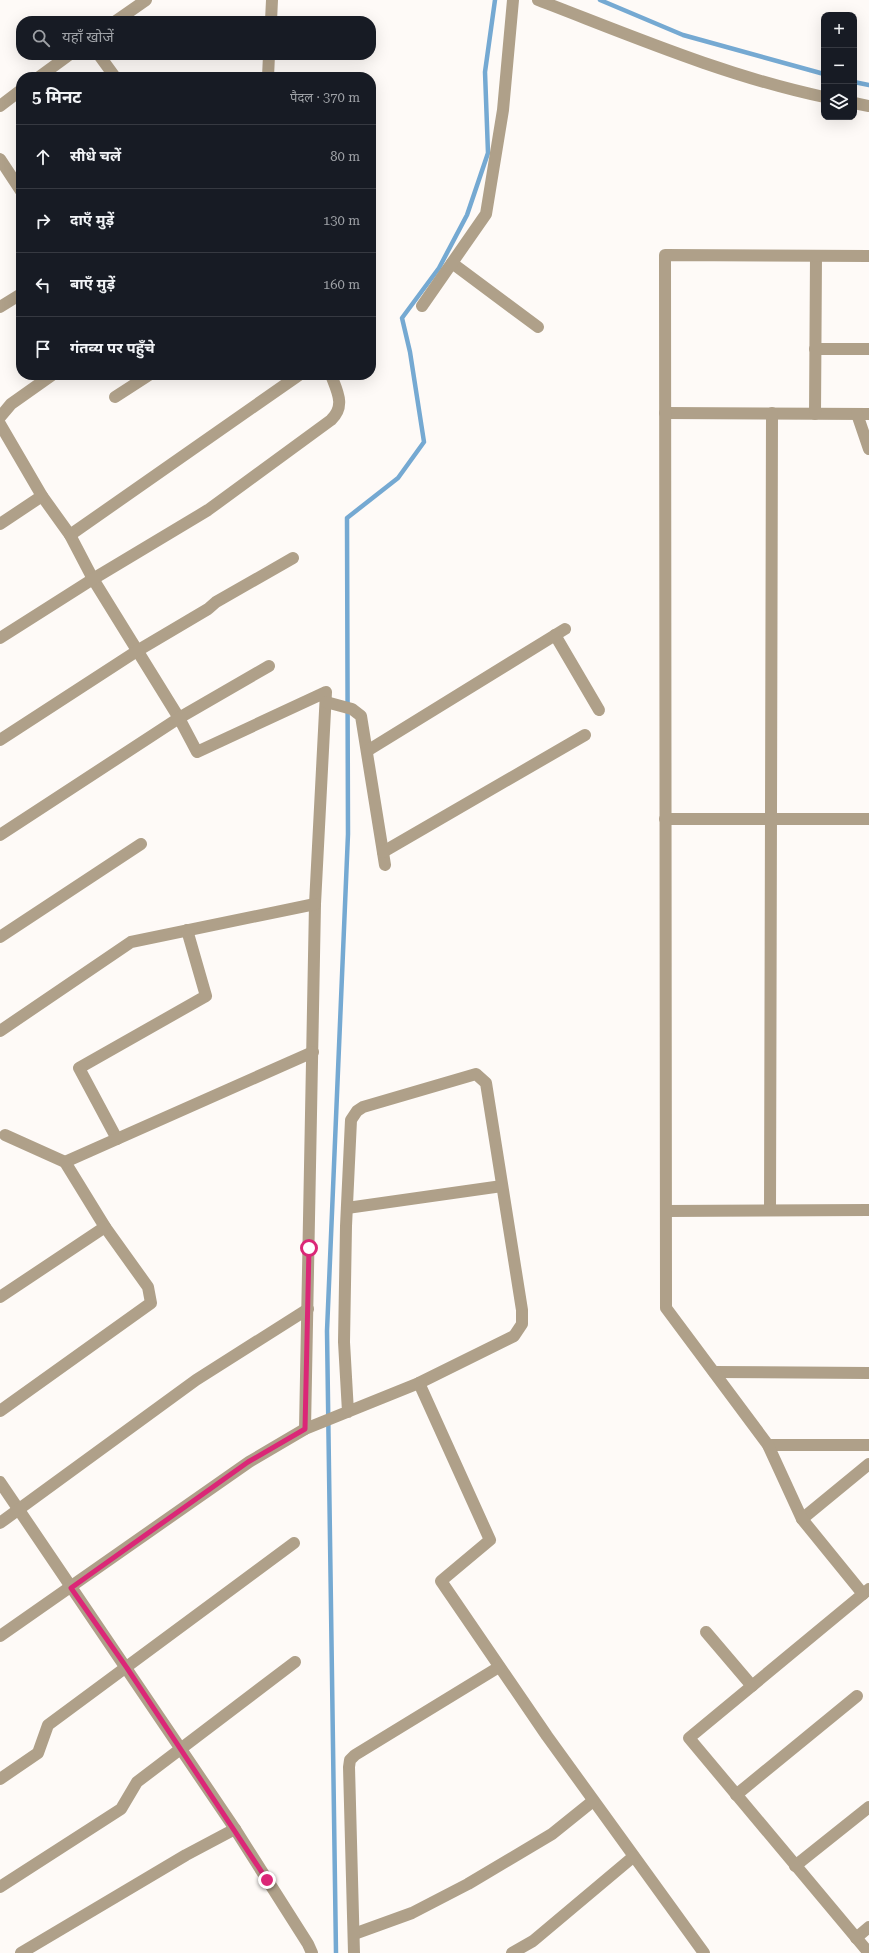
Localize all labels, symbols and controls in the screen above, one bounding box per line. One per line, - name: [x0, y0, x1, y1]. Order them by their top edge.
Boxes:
- map controls: [821, 12, 857, 120]
- button: +: [821, 12, 857, 48]
- search box: [16, 16, 376, 60]
- icon: search: [30, 27, 52, 49]
- text: यहाँ खोजें: [62, 28, 114, 46]
- button: −: [821, 48, 857, 84]
- button: layers: [821, 84, 857, 120]
- text: 5 मिनट: [32, 87, 82, 107]
- text: पैदल · 370 m: [290, 90, 360, 105]
- icon: ahead: [32, 146, 54, 168]
- text: सीधे चलें: [70, 147, 121, 165]
- text: 80 m: [330, 149, 360, 164]
- icon: right: [32, 210, 54, 232]
- text: दाएँ मुड़ें: [70, 211, 114, 229]
- text: 130 m: [323, 213, 360, 228]
- icon: left: [32, 274, 54, 296]
- text: बाएँ मुड़ें: [70, 275, 115, 293]
- text: 160 m: [323, 277, 360, 292]
- icon: arrive: [32, 338, 54, 360]
- text: गंतव्य पर पहुँचे: [70, 339, 155, 357]
- route start: [300, 1239, 318, 1257]
- route end: [258, 1871, 276, 1889]

